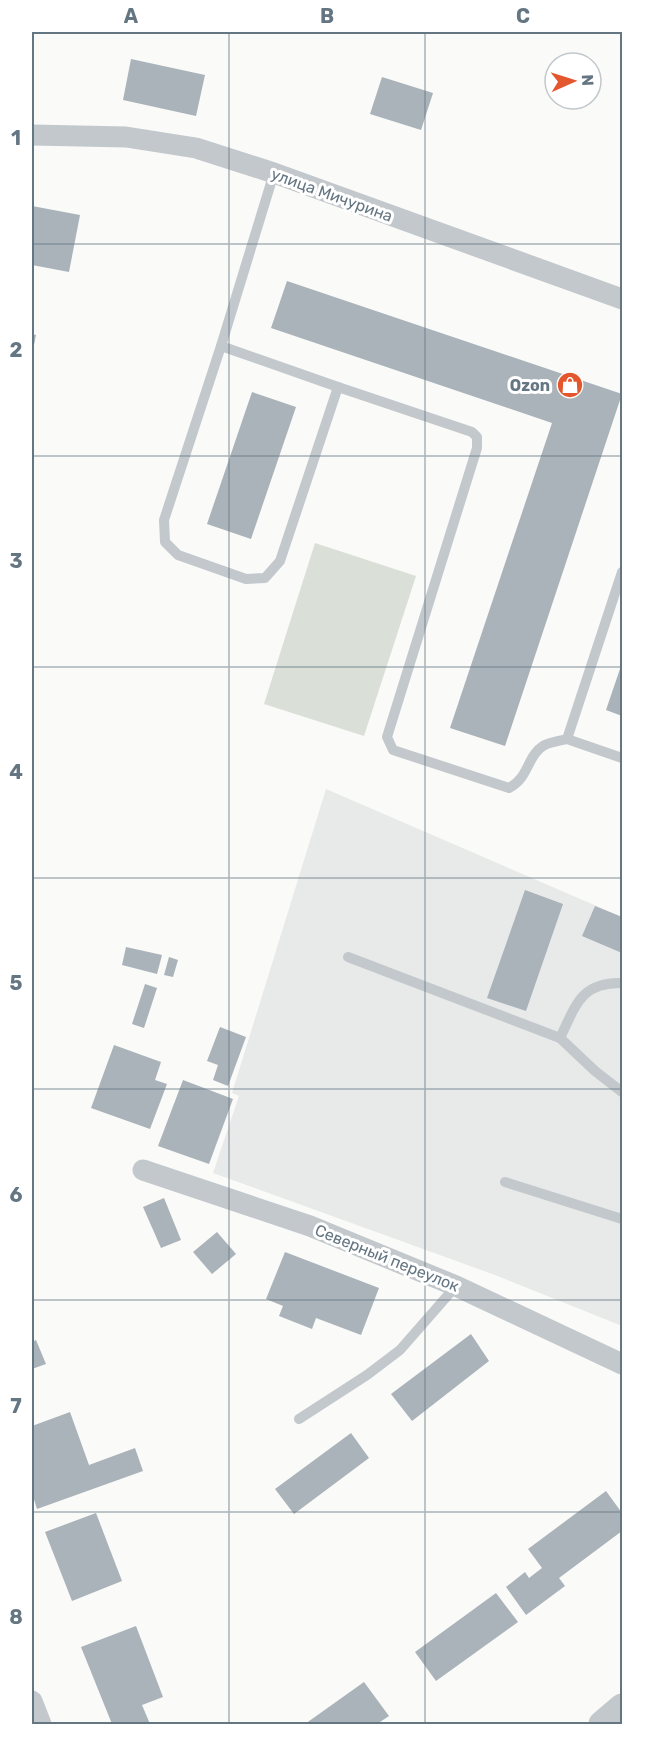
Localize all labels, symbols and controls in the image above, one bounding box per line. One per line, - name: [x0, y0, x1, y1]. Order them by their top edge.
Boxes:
- text: A: [124, 4, 139, 28]
- text: B: [320, 4, 334, 28]
- text: C: [516, 4, 530, 28]
- north arrow: [543, 51, 603, 111]
- text: N: [578, 74, 597, 86]
- text: 1: [11, 126, 21, 150]
- street label: улица Мичурина: [269, 164, 395, 226]
- text: 2: [10, 338, 23, 362]
- shop icon: Ozon: [555, 370, 585, 400]
- place label: Ozon: [510, 376, 550, 395]
- text: 3: [9, 549, 23, 573]
- text: 4: [9, 760, 23, 784]
- text: 5: [10, 971, 23, 995]
- text: 6: [9, 1183, 23, 1207]
- street label: Северный переулок: [312, 1220, 462, 1296]
- text: 7: [10, 1394, 22, 1418]
- text: 8: [9, 1605, 23, 1629]

